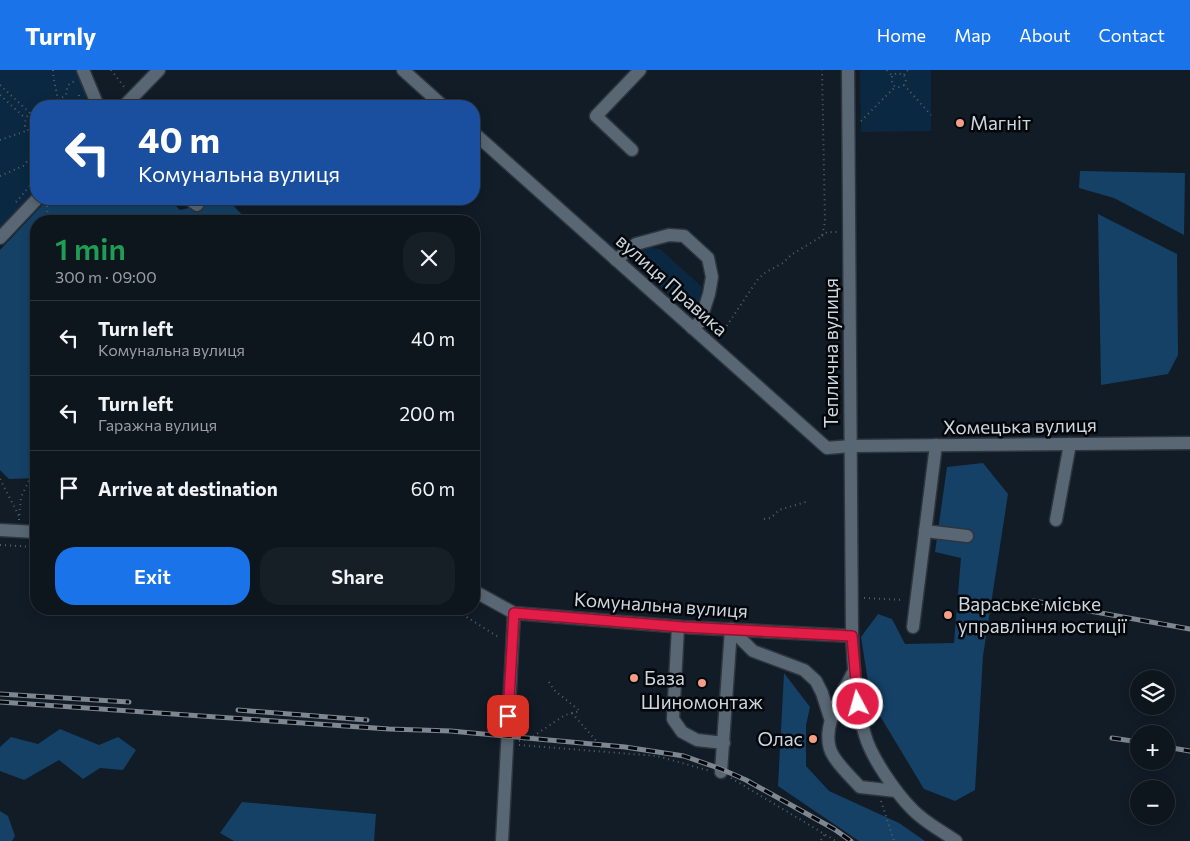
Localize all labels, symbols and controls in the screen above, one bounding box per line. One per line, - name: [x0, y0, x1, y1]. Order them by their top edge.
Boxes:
- text: Turnly: [25, 21, 96, 50]
- text: Home: [877, 24, 926, 46]
- text: Map: [954, 24, 991, 46]
- text: About: [1019, 24, 1071, 46]
- text: Contact: [1099, 24, 1165, 46]
- place label: Магніт: [970, 111, 1031, 134]
- text: 40 m: [138, 117, 220, 160]
- marker: Магніт: [954, 117, 966, 129]
- icon: left: [55, 120, 120, 185]
- text: Комунальна вулиця: [138, 160, 340, 187]
- text: 1 min: [55, 229, 126, 266]
- street label: вулиця Правика: [612, 229, 733, 341]
- button: close: [403, 232, 455, 284]
- text: 300 m · 09:00: [55, 267, 157, 286]
- street label: Теплична вулиця: [819, 278, 842, 428]
- text: Turn left: [98, 317, 173, 340]
- icon: left: [55, 324, 83, 352]
- text: 40 m: [411, 327, 455, 350]
- text: Комунальна вулиця: [98, 340, 245, 359]
- text: Turn left: [98, 392, 173, 415]
- icon: left: [55, 399, 83, 427]
- text: 200 m: [400, 402, 455, 425]
- street label: Хомецька вулиця: [943, 413, 1097, 438]
- text: Гаражна вулиця: [98, 415, 217, 434]
- icon: arrive: [55, 474, 83, 502]
- text: Arrive at destination: [98, 477, 278, 500]
- text: 60 m: [411, 477, 455, 500]
- button: Exit: [55, 547, 250, 605]
- button: Share: [260, 547, 455, 605]
- street label: Комунальна вулиця: [573, 587, 749, 622]
- place label: Вараське міське управління юстиції: [958, 592, 1128, 637]
- marker: Вараське міське управління юстиції: [942, 609, 954, 621]
- place label: База: [644, 666, 685, 689]
- map controls: [1130, 670, 1175, 825]
- button: layers: [1130, 670, 1175, 715]
- marker: База: [628, 672, 640, 684]
- marker: Шиномонтаж: [696, 677, 708, 689]
- position arrow: [831, 677, 883, 729]
- place label: Шиномонтаж: [641, 690, 763, 713]
- pin: [487, 695, 529, 737]
- icon: arrive: [494, 702, 522, 730]
- button: +: [1130, 725, 1175, 770]
- place label: Олас: [758, 727, 803, 750]
- marker: Олас: [807, 733, 819, 745]
- button: −: [1130, 780, 1175, 825]

